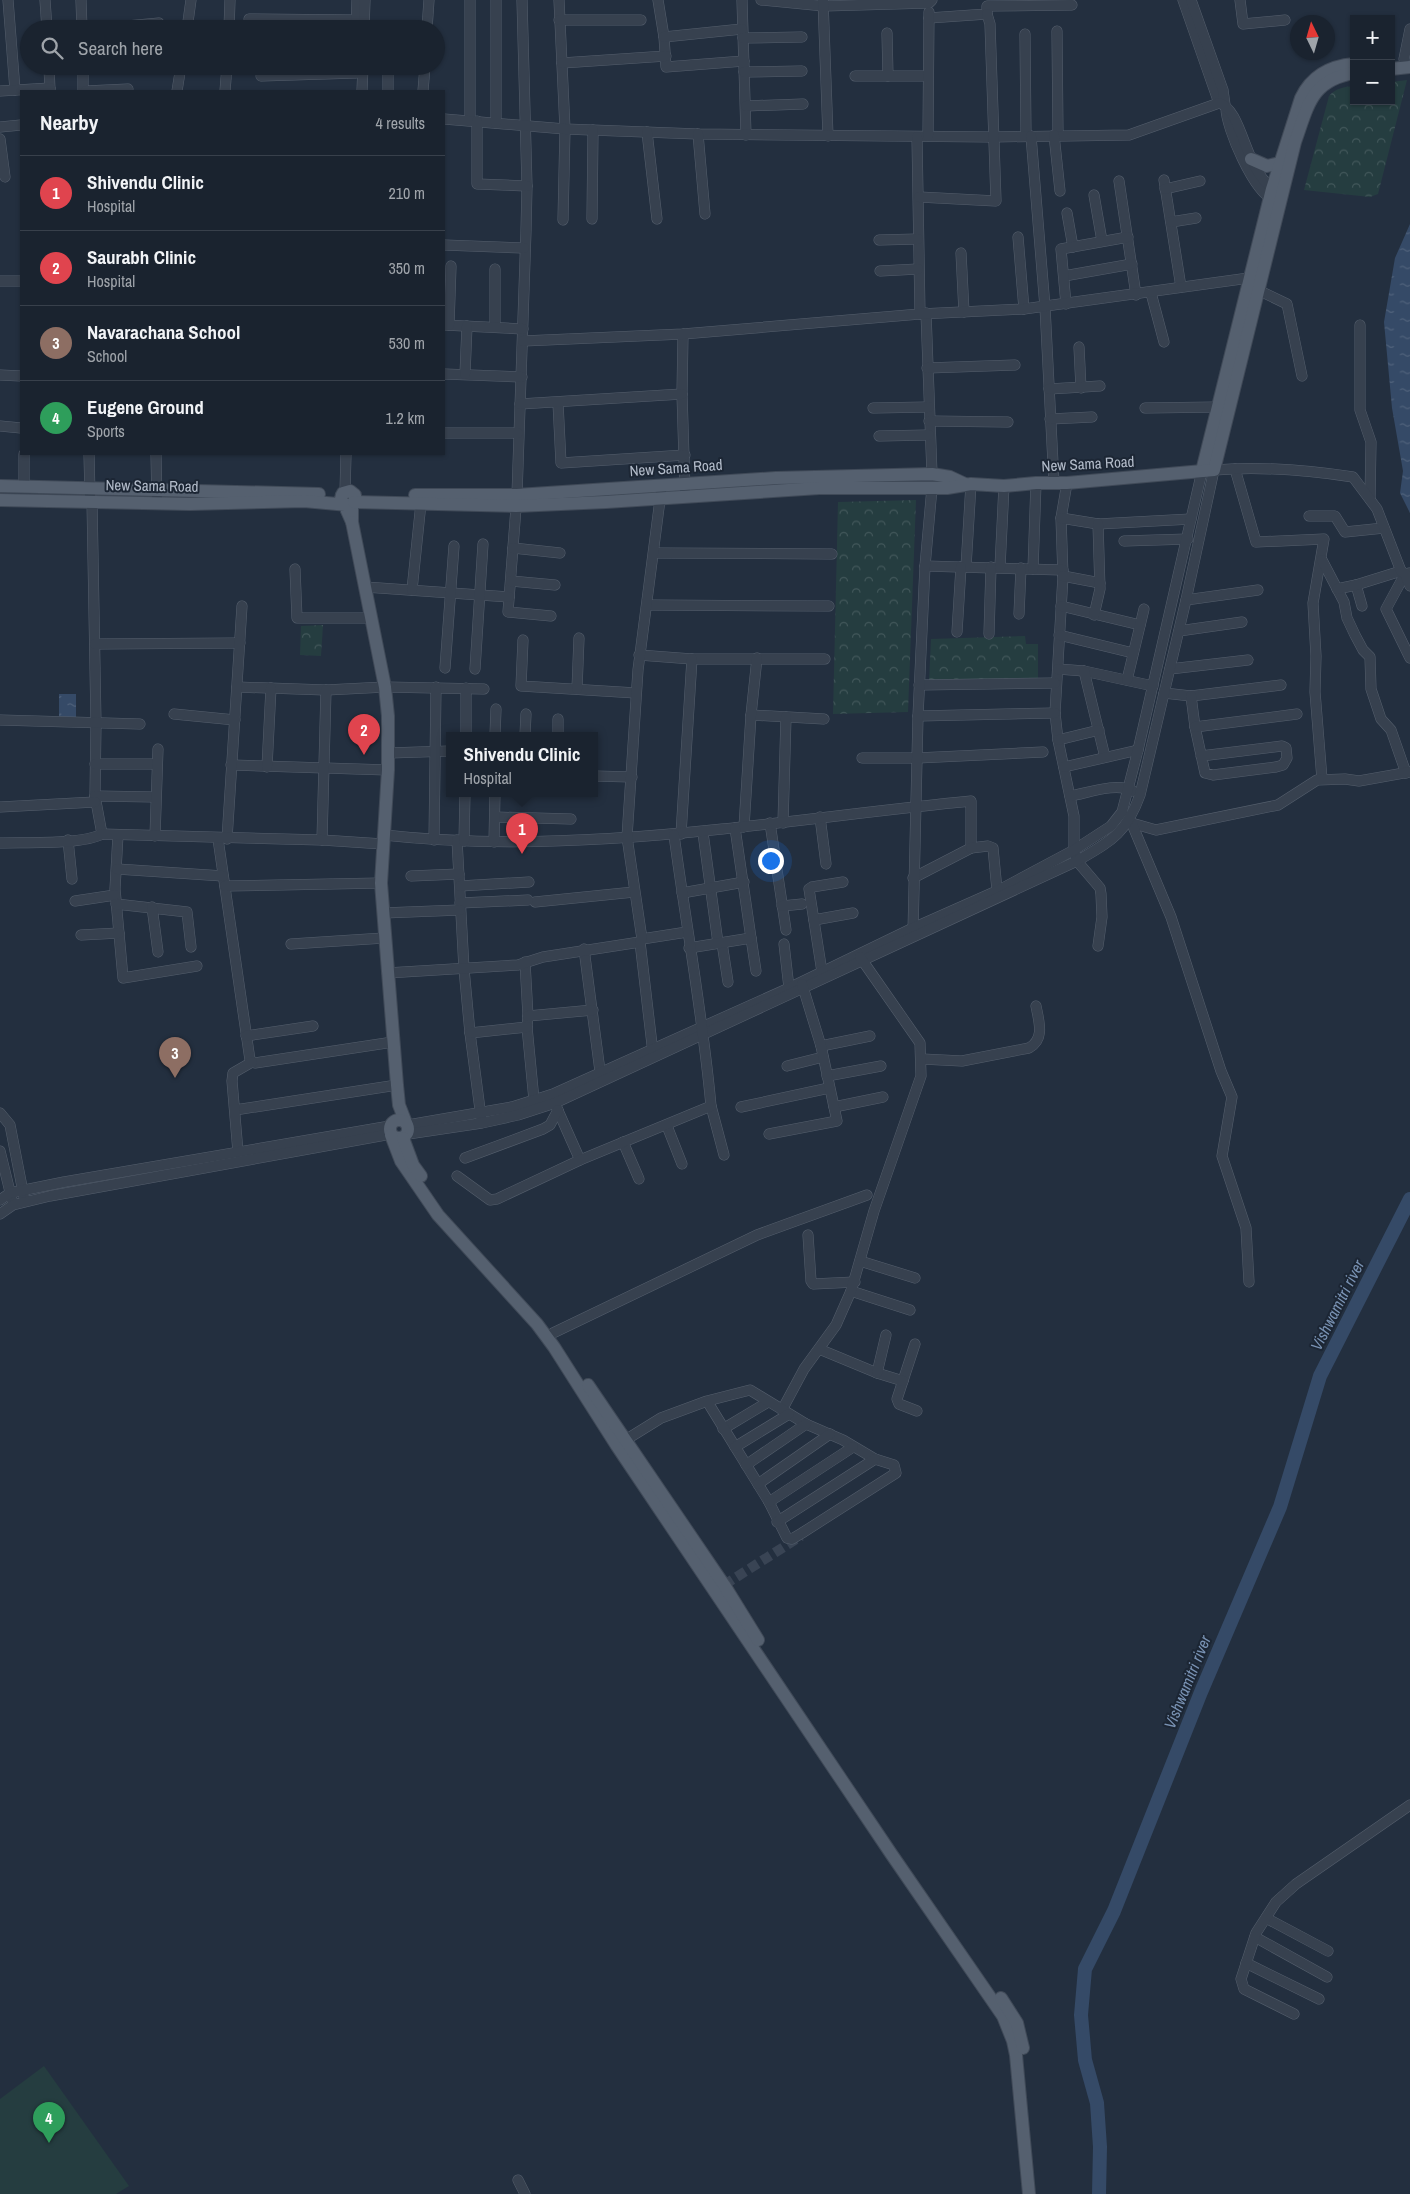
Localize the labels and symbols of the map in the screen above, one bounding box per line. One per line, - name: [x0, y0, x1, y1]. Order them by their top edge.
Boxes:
- north arrow: [1290, 15, 1335, 60]
- street label: New Sama Road: [1041, 451, 1135, 476]
- street label: New Sama Road: [629, 454, 723, 481]
- street label: New Sama Road: [105, 474, 199, 497]
- pin: 2: [348, 714, 380, 755]
- pin: 1: [506, 813, 538, 854]
- your location: [758, 848, 784, 874]
- pin: 3: [159, 1037, 191, 1078]
- water label: Vishwamitri river: [1305, 1255, 1370, 1354]
- water label: Vishwamitri river: [1158, 1631, 1216, 1732]
- pin: 4: [33, 2102, 65, 2143]

